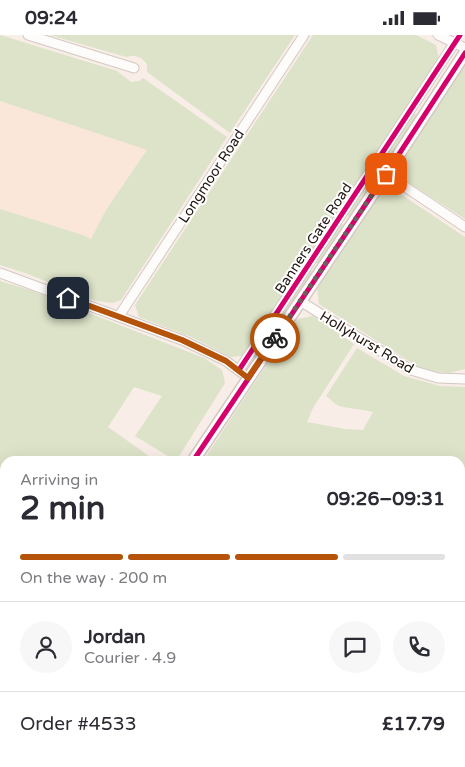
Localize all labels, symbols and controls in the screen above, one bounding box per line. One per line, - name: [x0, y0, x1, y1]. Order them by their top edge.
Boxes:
- text: 09:24: [25, 7, 78, 29]
- street label: Longmoor Road: [175, 126, 248, 226]
- pin: [365, 153, 407, 195]
- icon: bag: [372, 160, 400, 188]
- street label: Banners Gate Road: [271, 180, 356, 297]
- pin: [47, 277, 89, 319]
- icon: home: [54, 284, 82, 312]
- street label: Hollyhurst Road: [317, 308, 417, 377]
- courier: [250, 313, 300, 363]
- icon: bike: [261, 324, 289, 352]
- text: Arriving in: [20, 470, 98, 490]
- text: 09:26–09:31: [327, 488, 445, 510]
- text: 2 min: [20, 490, 105, 528]
- text: On the way · 200 m: [20, 568, 167, 588]
- button: person: [20, 621, 72, 673]
- button: chat: [329, 621, 381, 673]
- button: phone: [393, 621, 445, 673]
- text: Jordan: [84, 626, 146, 648]
- text: Courier · 4.9: [84, 648, 176, 668]
- text: Order #4533: [20, 713, 137, 735]
- text: £17.79: [382, 713, 445, 735]

